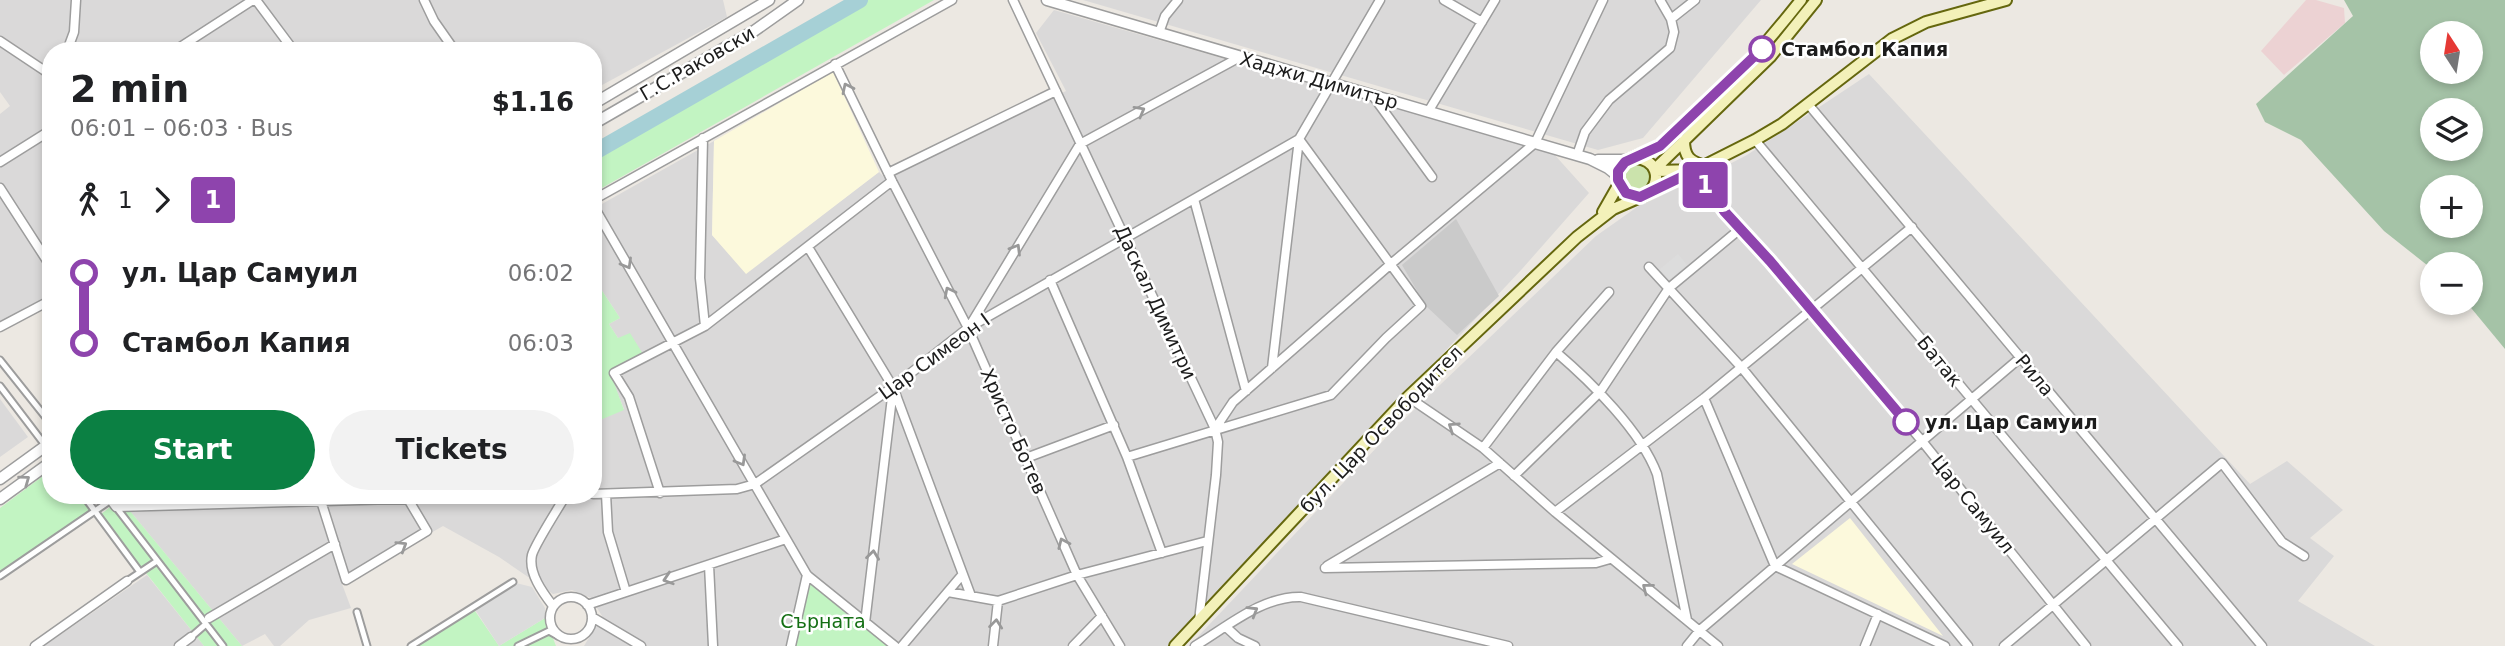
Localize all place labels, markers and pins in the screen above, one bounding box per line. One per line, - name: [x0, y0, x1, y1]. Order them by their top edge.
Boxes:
- marker: Стамбол Капия: [1749, 36, 1775, 62]
- place label: Стамбол Капия: [1781, 38, 1948, 60]
- marker: ул. Цар Самуил: [1893, 409, 1919, 435]
- place label: ул. Цар Самуил: [1925, 411, 2098, 433]

